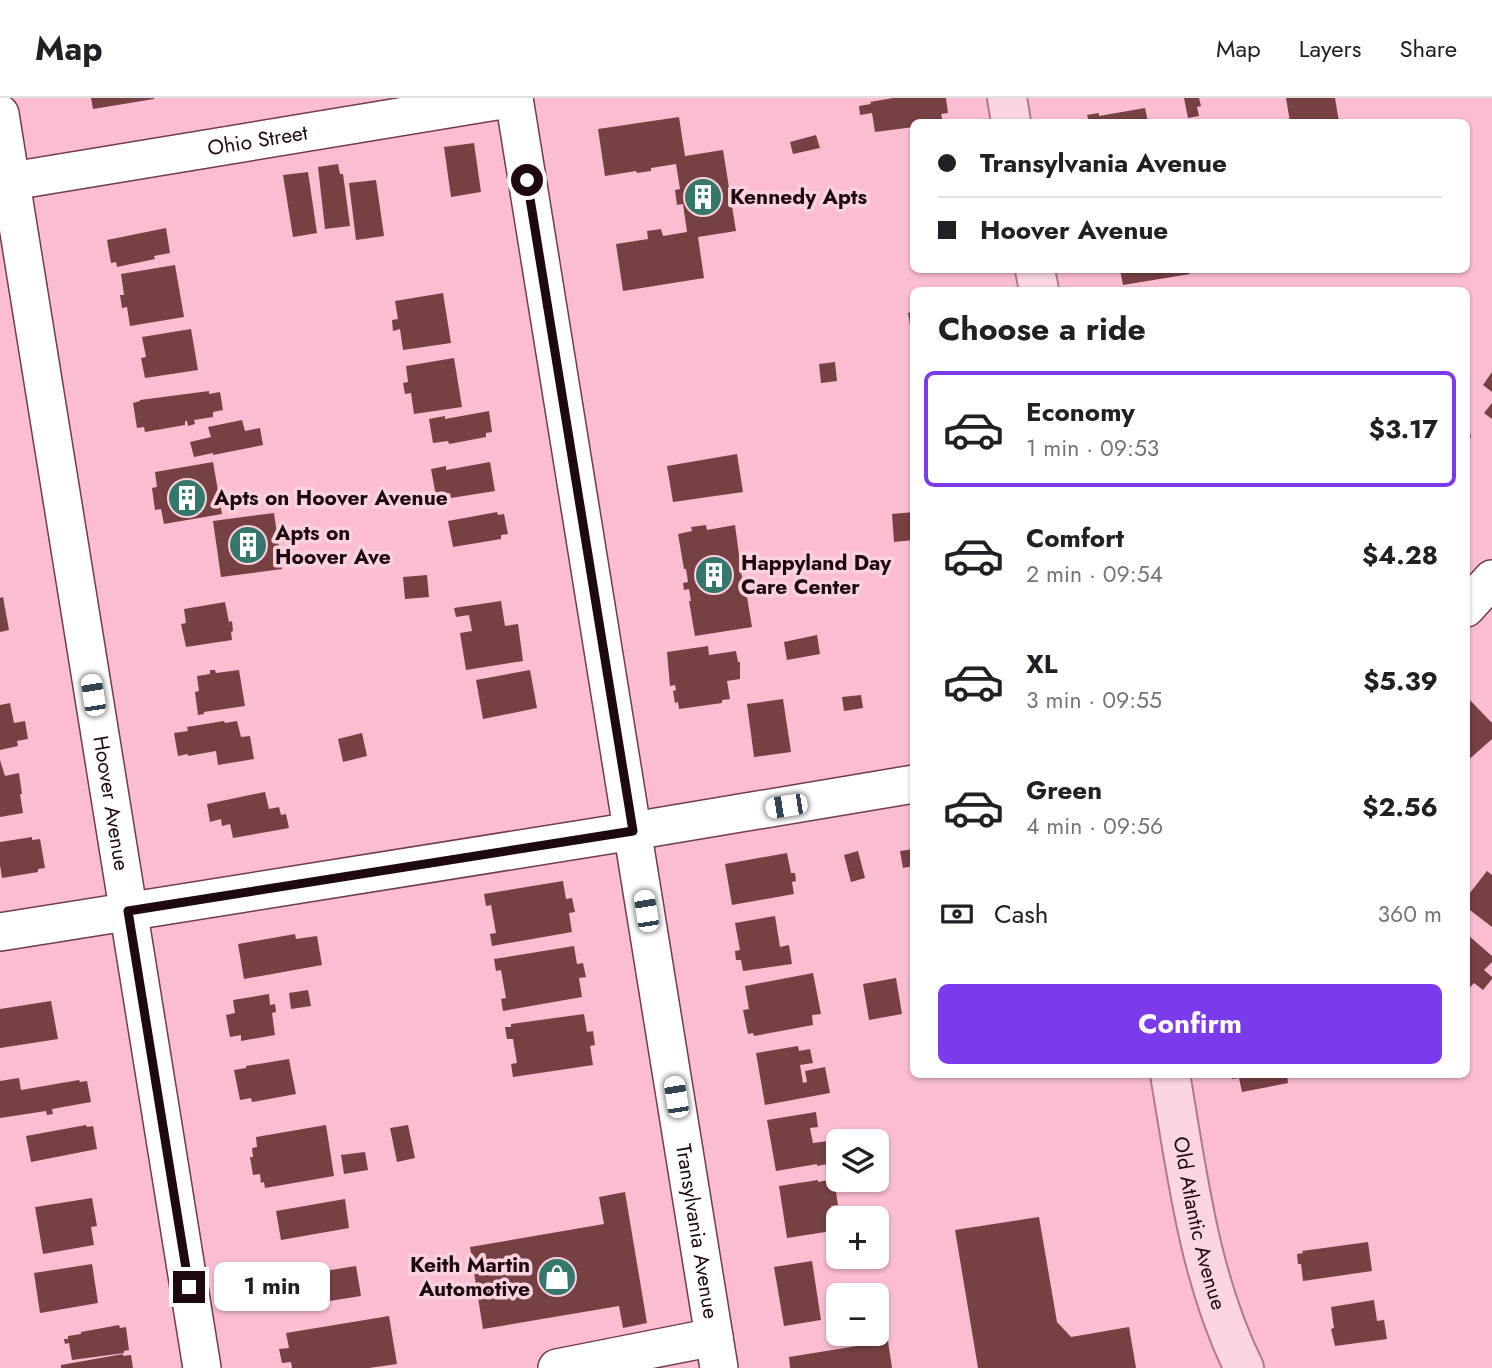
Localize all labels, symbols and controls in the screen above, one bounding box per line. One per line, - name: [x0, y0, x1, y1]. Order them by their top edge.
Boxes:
- text: Map: [35, 25, 103, 72]
- text: Map: [1216, 31, 1261, 66]
- text: Layers: [1299, 31, 1361, 66]
- text: Share: [1399, 31, 1457, 66]
- street label: Ohio Street: [205, 117, 310, 163]
- text: Transylvania Avenue: [980, 144, 1227, 182]
- route start: [511, 164, 543, 196]
- building icon: Kennedy Apts: [682, 176, 724, 218]
- place label: Kennedy Apts: [730, 182, 868, 212]
- text: Hoover Avenue: [980, 211, 1168, 249]
- text: Choose a ride: [938, 306, 1146, 352]
- text: Economy: [1026, 393, 1135, 431]
- icon: car: [942, 398, 1005, 461]
- text: $3.17: [1369, 410, 1438, 448]
- text: 1 min · 09:53: [1026, 431, 1159, 465]
- building icon: Apts on Hoover Avenue: [166, 477, 208, 519]
- place label: Apts on Hoover Avenue: [213, 483, 448, 513]
- place label: Apts on Hoover Ave: [274, 518, 391, 572]
- text: Comfort: [1026, 519, 1124, 557]
- building icon: Apts on Hoover Ave: [227, 524, 269, 566]
- icon: car: [942, 524, 1005, 587]
- text: $4.28: [1362, 536, 1438, 574]
- place label: Happyland Day Care Center: [741, 548, 892, 602]
- building icon: Happyland Day Care Center: [693, 554, 735, 596]
- text: 2 min · 09:54: [1026, 557, 1163, 591]
- text: XL: [1026, 645, 1058, 683]
- icon: car: [942, 650, 1005, 713]
- text: $5.39: [1363, 662, 1438, 700]
- car: [80, 673, 107, 717]
- text: 3 min · 09:55: [1026, 683, 1162, 717]
- street label: Hoover Avenue: [85, 733, 137, 873]
- text: Green: [1026, 771, 1102, 809]
- icon: car: [942, 776, 1005, 839]
- text: $2.56: [1362, 788, 1438, 826]
- car: [764, 792, 809, 820]
- text: 4 min · 09:56: [1026, 809, 1163, 843]
- car: [633, 889, 660, 933]
- icon: cash: [938, 895, 976, 933]
- text: Cash: [994, 895, 1048, 933]
- text: 360 m: [1378, 897, 1442, 931]
- button: Confirm: [938, 984, 1442, 1064]
- car: [663, 1075, 690, 1119]
- map controls: [826, 1129, 889, 1346]
- button: layers: [826, 1129, 889, 1192]
- street label: Old Atlantic Avenue: [1166, 1134, 1234, 1314]
- street label: Transylvania Avenue: [668, 1142, 726, 1321]
- button: +: [826, 1206, 889, 1269]
- place label: Keith Martin Automotive: [410, 1250, 530, 1304]
- shop icon: Keith Martin Automotive: [536, 1256, 578, 1298]
- callout: 1 min: [214, 1262, 329, 1312]
- text: 1 min: [243, 1269, 301, 1303]
- route end: [173, 1271, 205, 1303]
- button: −: [826, 1283, 889, 1346]

